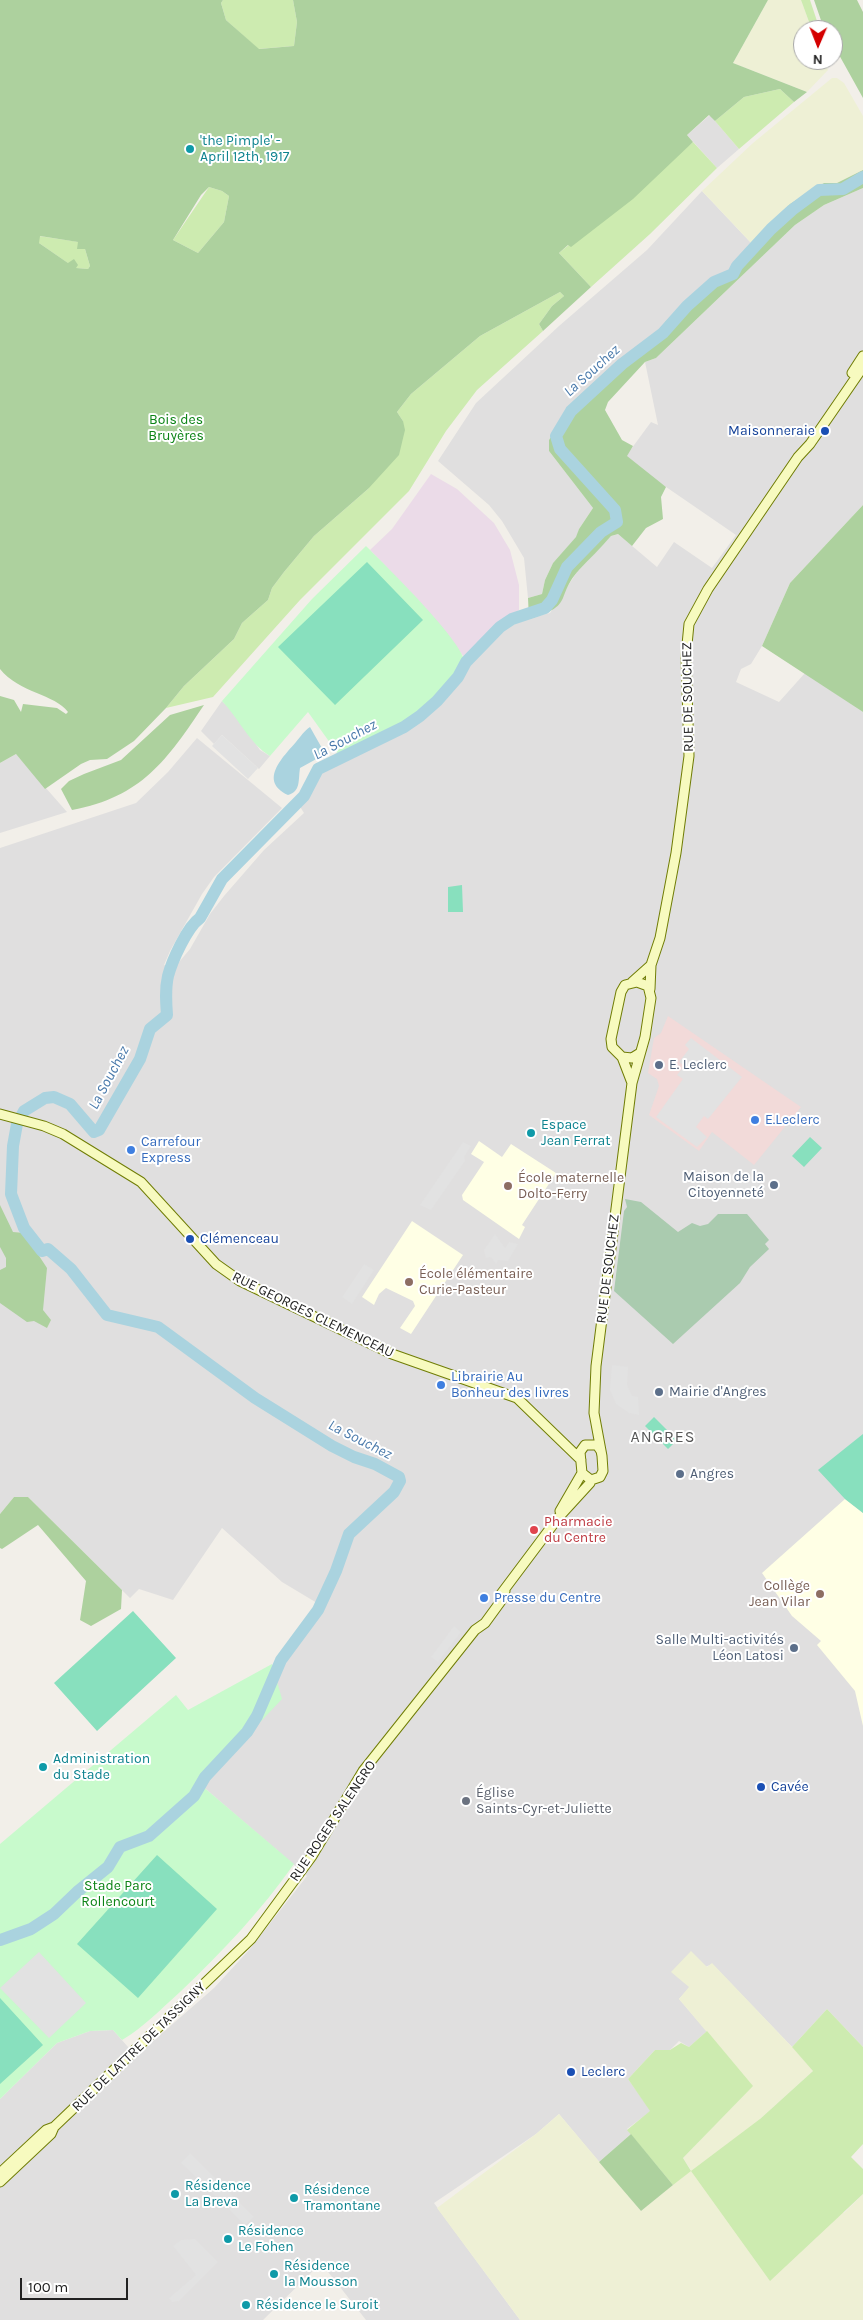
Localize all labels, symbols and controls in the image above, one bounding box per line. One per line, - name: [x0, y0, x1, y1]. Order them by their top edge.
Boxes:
- north arrow: [793, 20, 843, 70]
- text: N: [813, 51, 823, 68]
- place label: 'the Pimple' - April 12th, 1917: [200, 133, 289, 166]
- marker: 'the Pimple' - April 12th, 1917: [184, 143, 196, 155]
- water label: La Souchez: [560, 341, 624, 401]
- park label: Bois des Bruyères: [148, 412, 204, 444]
- place label: Maisonneraie: [728, 423, 815, 439]
- marker: Maisonneraie: [819, 425, 831, 437]
- street label: RUE DE SOUCHEZ: [679, 642, 697, 752]
- water label: La Souchez: [310, 716, 380, 764]
- water label: La Souchez: [85, 1043, 133, 1113]
- place label: E. Leclerc: [669, 1057, 727, 1073]
- marker: E. Leclerc: [653, 1059, 665, 1071]
- place label: E.Leclerc: [765, 1112, 820, 1128]
- marker: E.Leclerc: [749, 1114, 761, 1126]
- place label: Espace Jean Ferrat: [541, 1117, 611, 1150]
- marker: Espace Jean Ferrat: [525, 1127, 537, 1139]
- place label: Carrefour Express: [141, 1134, 201, 1166]
- marker: Carrefour Express: [125, 1144, 137, 1156]
- place label: Maison de la Citoyenneté: [683, 1169, 764, 1202]
- place label: École maternelle Dolto-Ferry: [518, 1170, 624, 1202]
- marker: Maison de la Citoyenneté: [768, 1179, 780, 1191]
- marker: École maternelle Dolto-Ferry: [502, 1180, 514, 1192]
- street label: RUE DE SOUCHEZ: [593, 1213, 623, 1325]
- place label: Clémenceau: [200, 1231, 279, 1247]
- marker: Clémenceau: [184, 1233, 196, 1245]
- place label: École élémentaire Curie-Pasteur: [419, 1266, 533, 1298]
- street label: RUE GEORGES CLEMENCEAU: [229, 1268, 397, 1362]
- marker: École élémentaire Curie-Pasteur: [403, 1276, 415, 1288]
- place label: Librairie Au Bonheur des livres: [451, 1369, 569, 1401]
- marker: Librairie Au Bonheur des livres: [435, 1379, 447, 1391]
- place label: Mairie d'Angres: [669, 1384, 767, 1400]
- marker: Mairie d'Angres: [653, 1386, 665, 1398]
- water label: La Souchez: [325, 1416, 395, 1464]
- district label: ANGRES: [630, 1427, 696, 1447]
- place label: Angres: [690, 1466, 734, 1482]
- marker: Angres: [674, 1468, 686, 1480]
- place label: Pharmacie du Centre: [544, 1514, 612, 1546]
- marker: Pharmacie du Centre: [528, 1524, 540, 1536]
- place label: Collège Jean Vilar: [749, 1578, 810, 1610]
- marker: Collège Jean Vilar: [814, 1588, 826, 1600]
- place label: Presse du Centre: [494, 1590, 601, 1606]
- marker: Presse du Centre: [478, 1592, 490, 1604]
- place label: Salle Multi-activités Léon Latosi: [656, 1632, 784, 1664]
- marker: Salle Multi-activités Léon Latosi: [788, 1642, 800, 1654]
- place label: Administration du Stade: [53, 1751, 150, 1784]
- street label: RUE ROGER SALENGRO: [286, 1757, 380, 1885]
- marker: Administration du Stade: [37, 1761, 49, 1773]
- place label: Cavée: [771, 1779, 809, 1795]
- marker: Cavée: [755, 1781, 767, 1793]
- place label: Église Saints-Cyr-et-Juliette: [476, 1785, 612, 1818]
- marker: Église Saints-Cyr-et-Juliette: [460, 1795, 472, 1807]
- park label: Stade Parc Rollencourt: [81, 1878, 155, 1910]
- street label: RUE DE LATTRE DE TASSIGNY: [69, 1979, 209, 2115]
- place label: Leclerc: [581, 2064, 625, 2080]
- marker: Leclerc: [565, 2066, 577, 2078]
- place label: Résidence La Breva: [185, 2178, 251, 2210]
- place label: Résidence Tramontane: [304, 2182, 381, 2214]
- marker: Résidence La Breva: [169, 2188, 181, 2200]
- marker: Résidence Tramontane: [288, 2192, 300, 2204]
- place label: Résidence Le Fohen: [238, 2223, 304, 2256]
- marker: Résidence Le Fohen: [222, 2233, 234, 2245]
- place label: Résidence la Mousson: [284, 2258, 358, 2290]
- scale bar: [22, 2268, 130, 2300]
- marker: Résidence la Mousson: [268, 2268, 280, 2280]
- text: 100 m: [28, 2278, 68, 2296]
- place label: Résidence le Suroit: [256, 2297, 378, 2313]
- marker: Résidence le Suroit: [240, 2299, 252, 2311]

